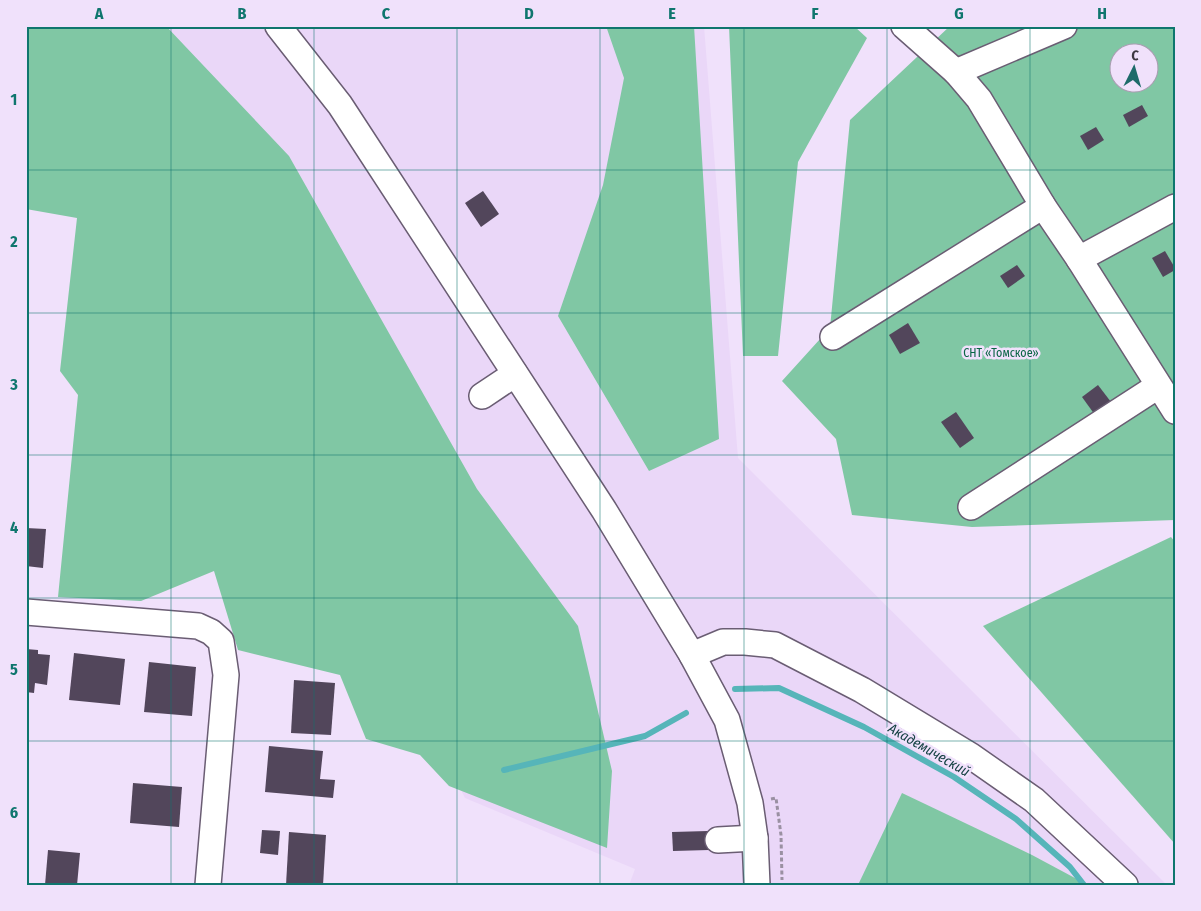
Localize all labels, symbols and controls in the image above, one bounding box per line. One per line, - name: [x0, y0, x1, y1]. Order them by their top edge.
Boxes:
- text: A: [94, 4, 104, 23]
- text: B: [238, 4, 247, 23]
- text: C: [382, 4, 391, 23]
- text: D: [524, 4, 534, 23]
- text: E: [668, 4, 676, 23]
- text: F: [811, 4, 819, 23]
- text: G: [954, 4, 964, 23]
- text: H: [1097, 4, 1107, 23]
- north arrow: [1108, 42, 1158, 92]
- text: С: [1131, 47, 1140, 64]
- text: 1: [11, 90, 17, 109]
- text: 2: [9, 232, 18, 251]
- park label: СНТ «Томское»: [963, 346, 1039, 360]
- text: 3: [9, 375, 18, 394]
- text: 4: [10, 518, 18, 537]
- text: 5: [10, 660, 18, 679]
- water label: Академический: [884, 719, 973, 780]
- text: 6: [10, 803, 18, 822]

